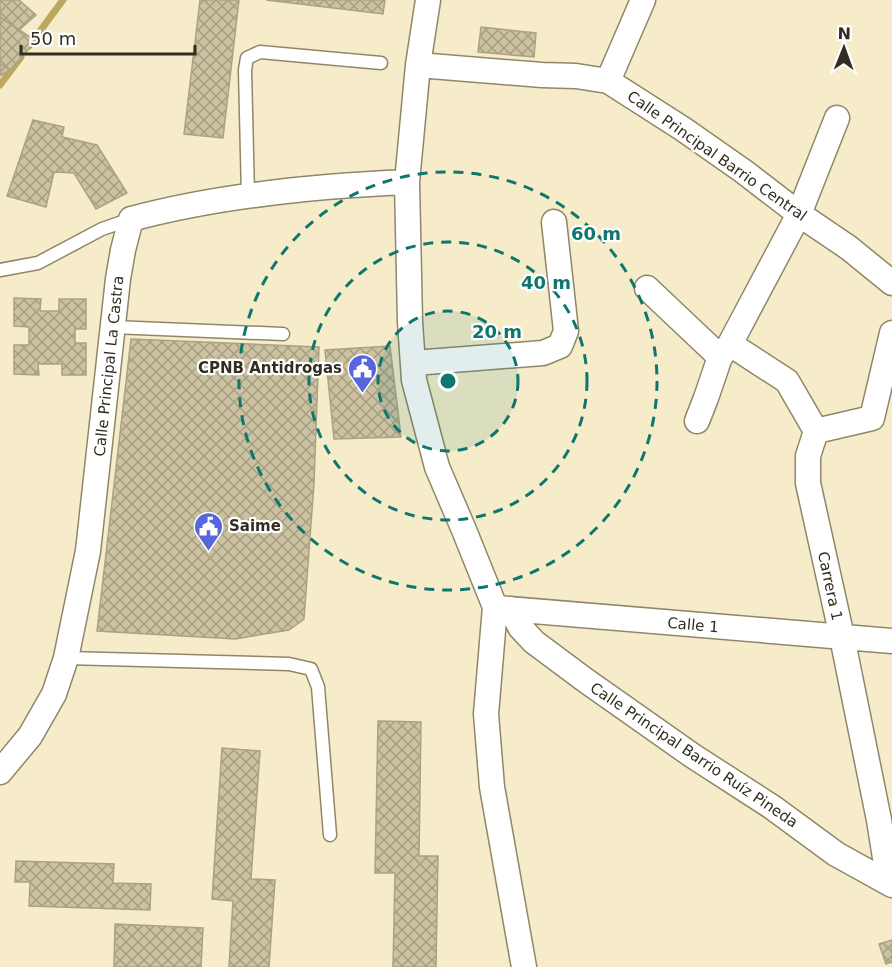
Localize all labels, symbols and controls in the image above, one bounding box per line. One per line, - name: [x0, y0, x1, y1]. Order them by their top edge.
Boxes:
- scale bar: [21, 18, 195, 56]
- north arrow: [814, 18, 874, 78]
- text: N: [837, 24, 851, 43]
- text: 50 m: [30, 28, 76, 49]
- street label: Calle Principal Barrio Central: [624, 87, 810, 225]
- text: 60 m: [571, 223, 621, 244]
- text: 40 m: [521, 272, 571, 293]
- street label: Calle Principal La Castra: [91, 275, 127, 457]
- text: 20 m: [472, 321, 522, 342]
- public building icon: CPNB Antidrogas: [347, 352, 379, 394]
- place label: CPNB Antidrogas: [198, 359, 342, 377]
- centre of rings: [438, 371, 458, 391]
- public building icon: Saime: [192, 510, 224, 552]
- place label: Saime: [229, 517, 281, 535]
- street label: Carrera 1: [814, 550, 846, 622]
- street label: Calle 1: [667, 614, 719, 636]
- street label: Calle Principal Barrio Ruíz Pineda: [587, 679, 801, 831]

